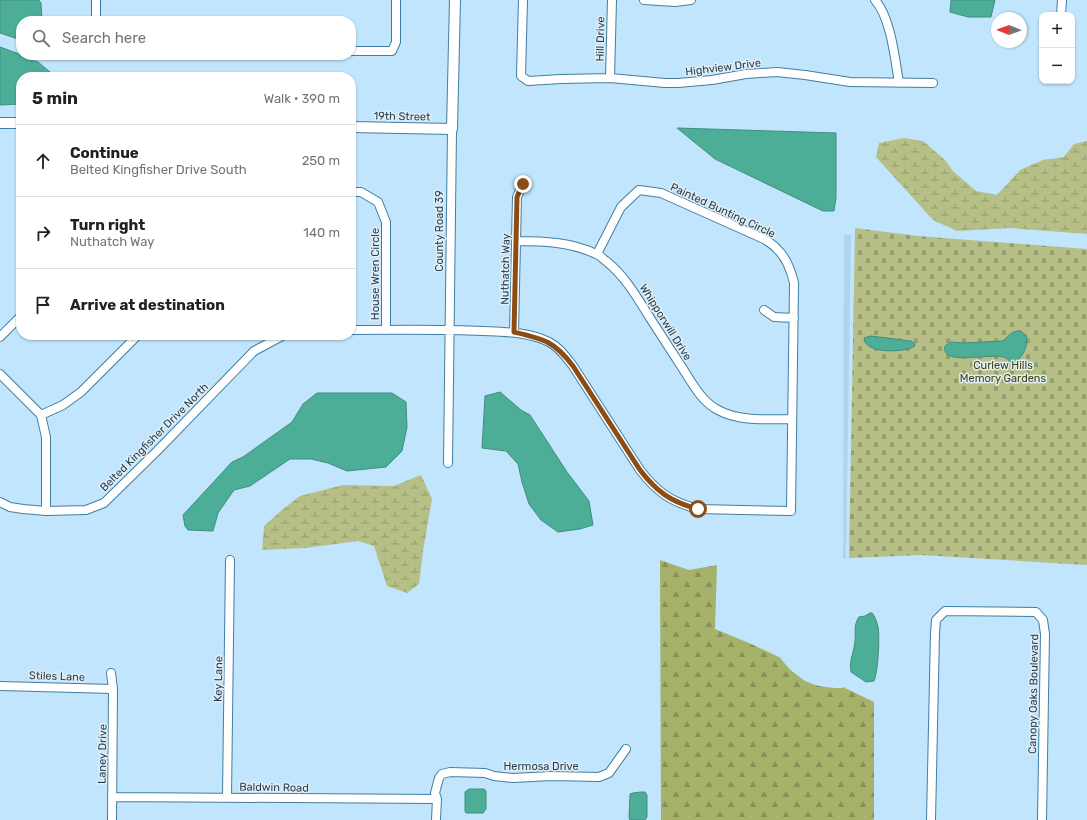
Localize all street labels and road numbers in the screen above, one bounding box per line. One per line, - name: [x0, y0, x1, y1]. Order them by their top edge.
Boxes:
- street label: Hill Drive: [594, 16, 607, 62]
- street label: Highview Drive: [684, 56, 762, 79]
- street label: 19th Street: [374, 110, 431, 124]
- street label: Painted Bunting Circle: [668, 180, 777, 241]
- street label: County Road 39: [433, 190, 446, 272]
- street label: House Wren Circle: [369, 228, 382, 320]
- street label: Nuthatch Way: [498, 233, 513, 305]
- street label: Whipporwill Drive: [637, 282, 694, 363]
- street label: Belted Kingfisher Drive North: [97, 380, 211, 494]
- street label: Canopy Oaks Boulevard: [1026, 634, 1041, 754]
- street label: Key Lane: [212, 656, 225, 702]
- street label: Stiles Lane: [29, 669, 85, 684]
- street label: Laney Drive: [95, 724, 110, 784]
- street label: Hermosa Drive: [503, 760, 579, 773]
- street label: Baldwin Road: [239, 780, 309, 795]

